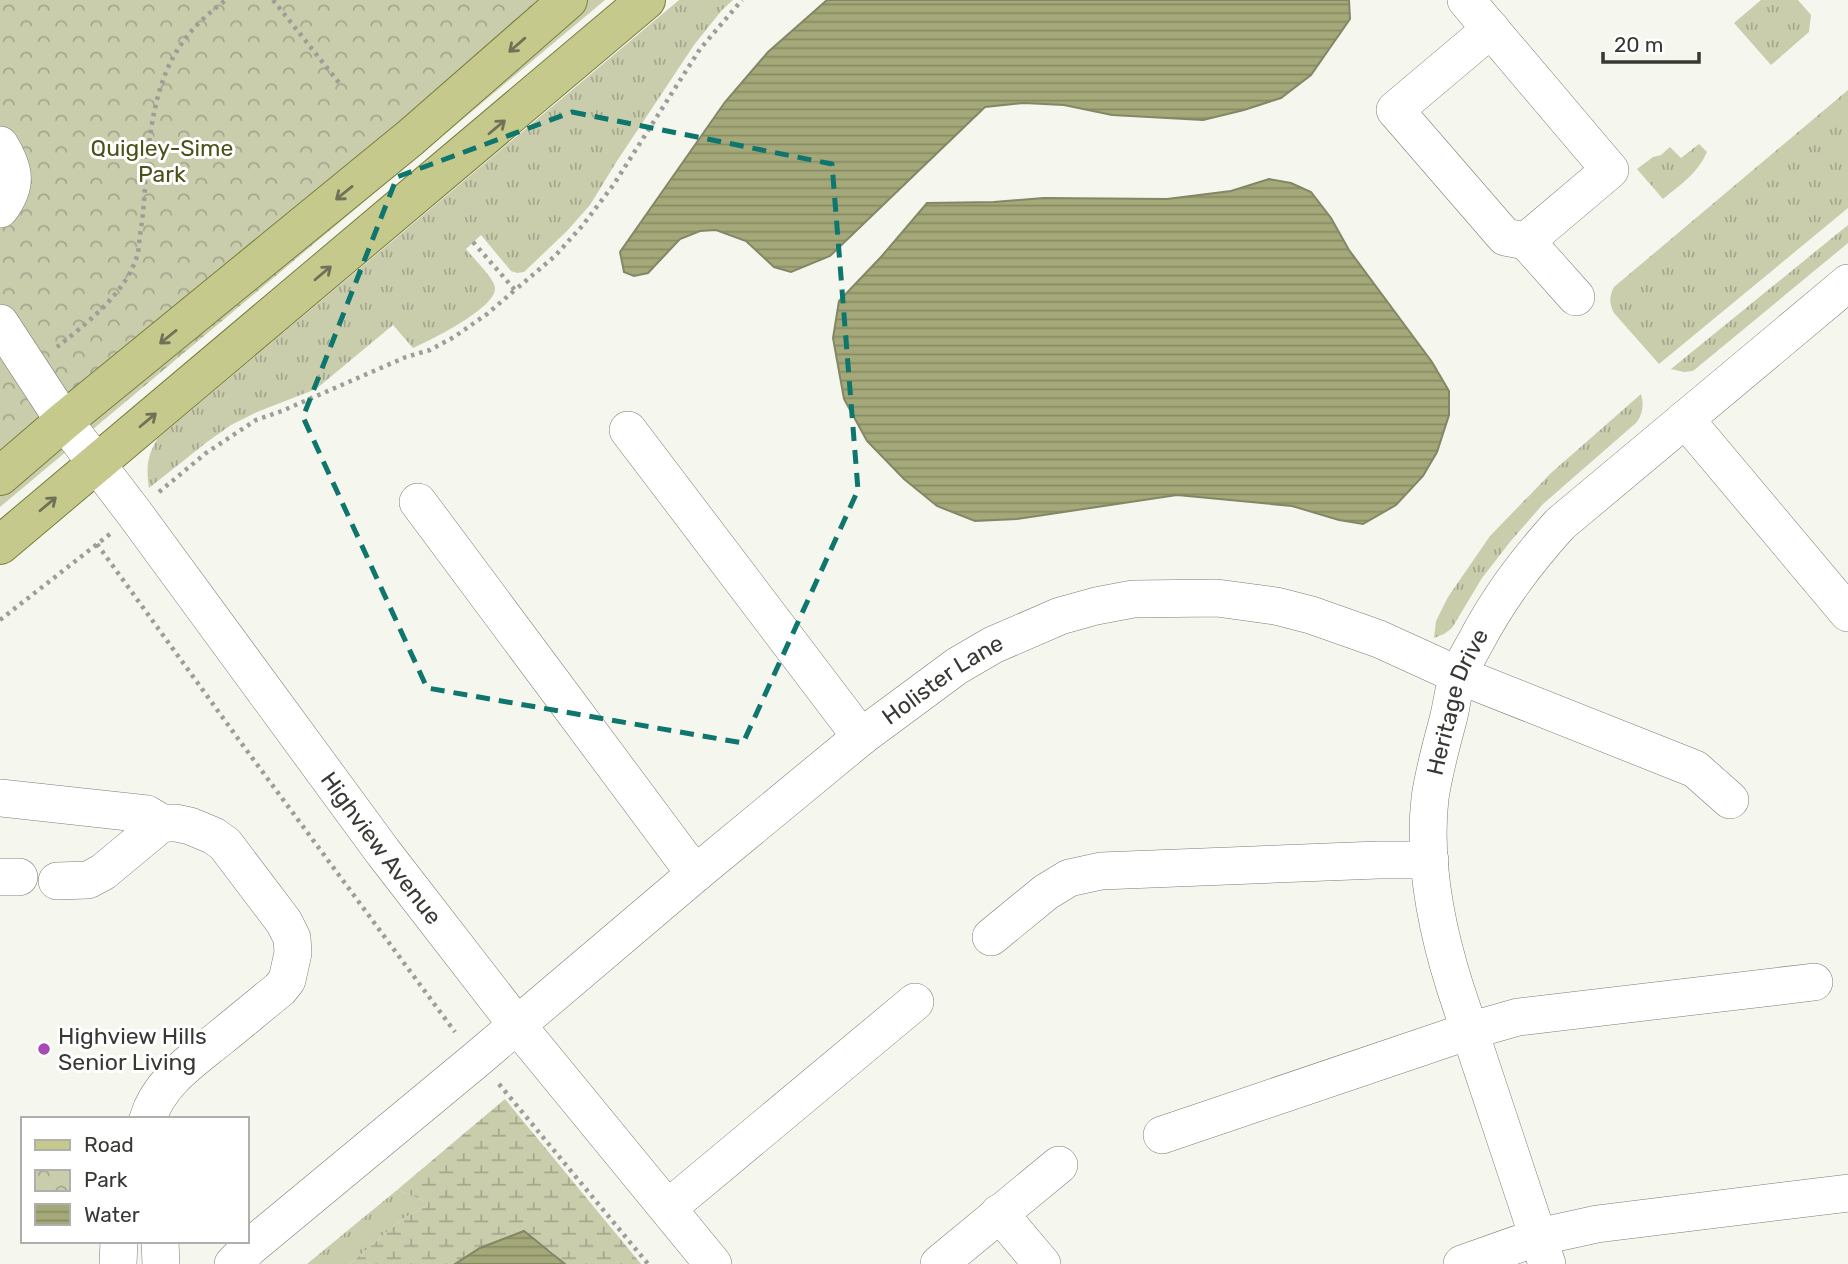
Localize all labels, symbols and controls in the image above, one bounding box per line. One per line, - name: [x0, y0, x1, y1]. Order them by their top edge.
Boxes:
- scale bar: [1603, 21, 1699, 65]
- text: 20 m: [1614, 32, 1663, 57]
- one-way arrow: [508, 37, 526, 53]
- one-way arrow: [487, 119, 505, 134]
- park label: Quigley-Sime Park: [91, 134, 233, 188]
- one-way arrow: [336, 185, 354, 201]
- one-way arrow: [313, 265, 331, 281]
- one-way arrow: [160, 329, 178, 345]
- one-way arrow: [139, 412, 157, 427]
- one-way arrow: [39, 496, 57, 512]
- street label: Heritage Drive: [1420, 624, 1494, 778]
- street label: Holister Lane: [877, 628, 1007, 731]
- street label: Highview Avenue: [315, 766, 448, 930]
- place label: Highview Hills Senior Living: [58, 1022, 207, 1076]
- marker: Highview Hills Senior Living: [36, 1041, 52, 1057]
- legend: [21, 1117, 248, 1243]
- text: Road: [84, 1132, 134, 1157]
- text: Park: [84, 1167, 128, 1192]
- text: Water: [84, 1202, 140, 1227]

